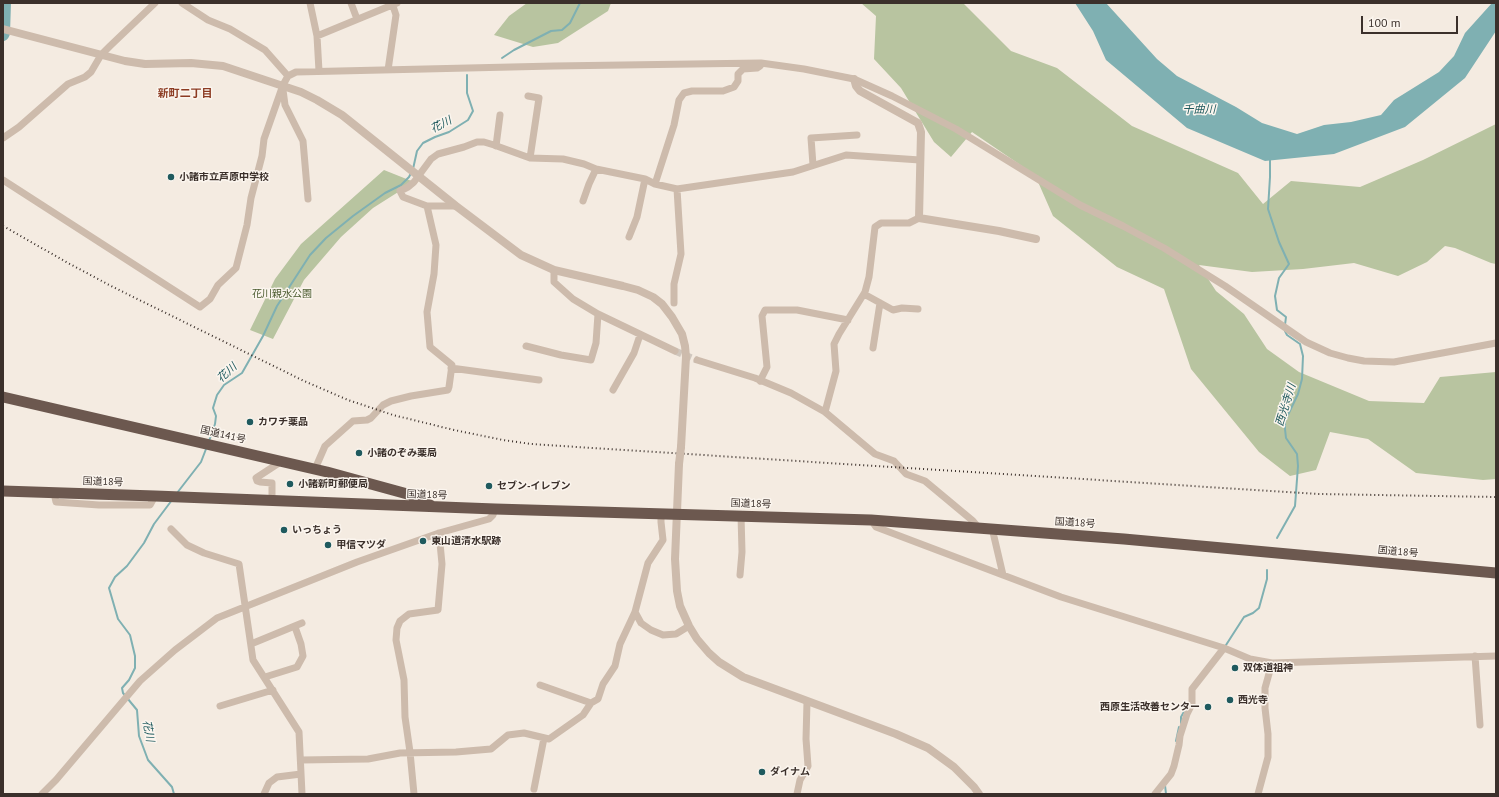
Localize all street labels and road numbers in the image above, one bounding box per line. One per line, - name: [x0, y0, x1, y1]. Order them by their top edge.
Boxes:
- street label: 国道141号: [199, 424, 247, 446]
- street label: 国道18号: [82, 475, 124, 489]
- street label: 国道18号: [406, 488, 448, 502]
- street label: 国道18号: [730, 497, 772, 511]
- street label: 国道18号: [1054, 516, 1096, 530]
- street label: 国道18号: [1377, 544, 1419, 560]

